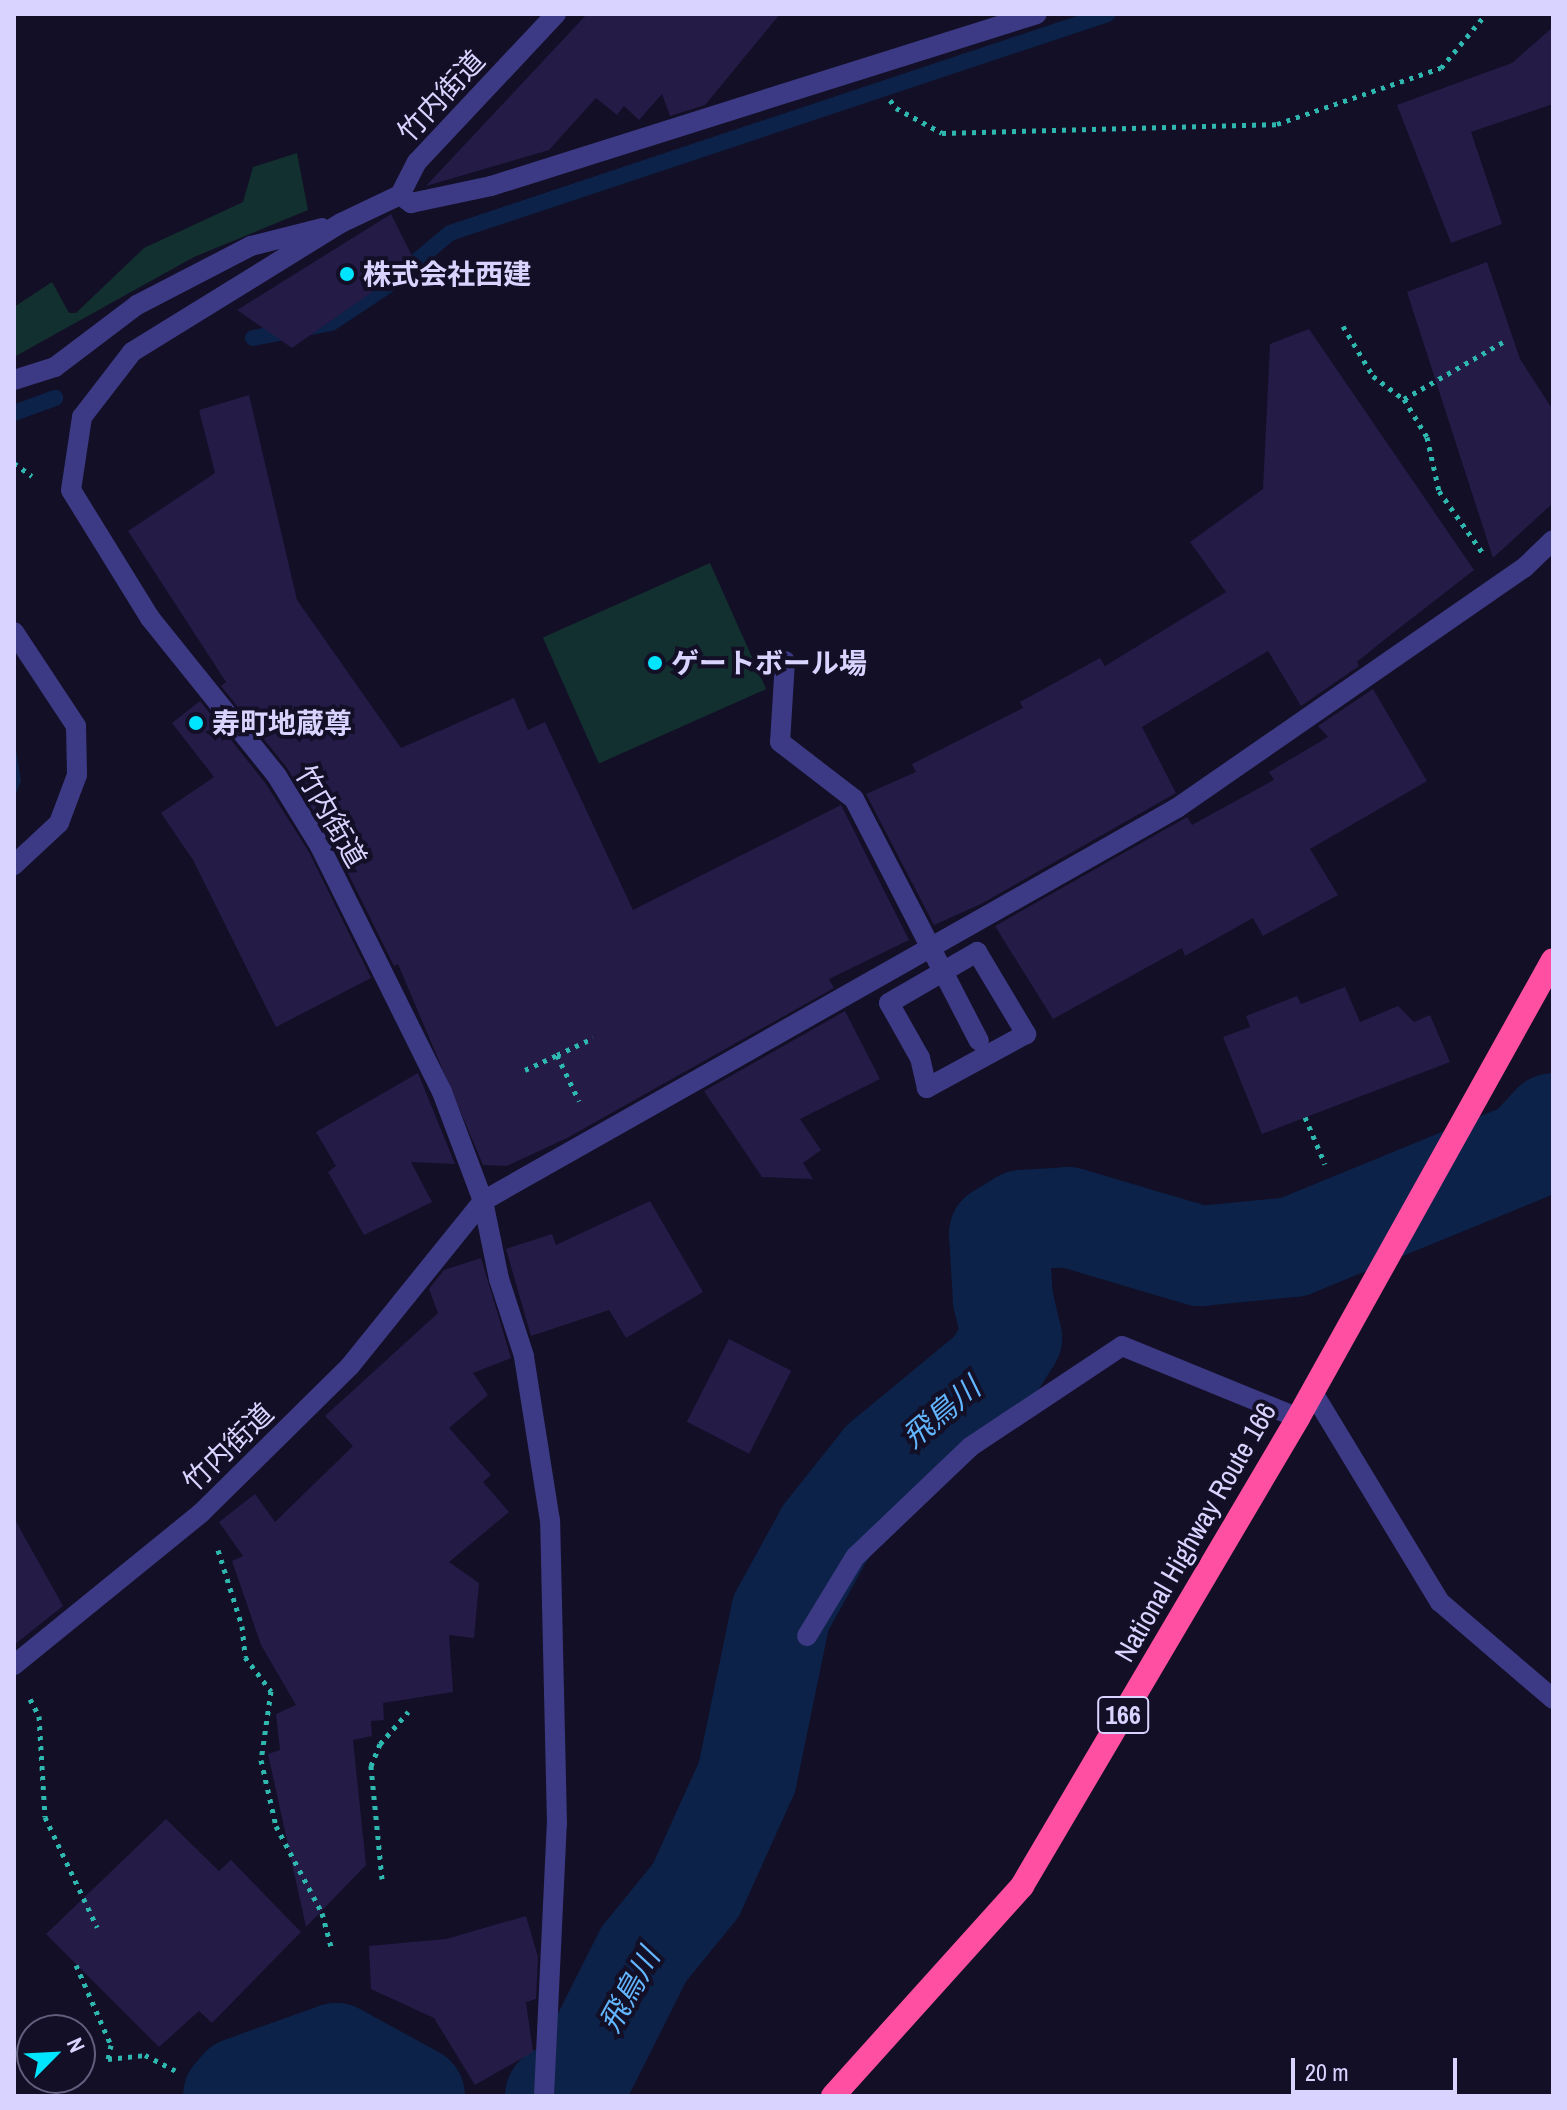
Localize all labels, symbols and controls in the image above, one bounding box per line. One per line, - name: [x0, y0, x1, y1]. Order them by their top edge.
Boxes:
- street label: 竹内街道: [391, 44, 491, 148]
- place label: 株式会社西建: [363, 257, 531, 291]
- marker: 株式会社西建: [338, 265, 356, 283]
- place label: ゲートボール場: [671, 646, 867, 680]
- marker: ゲートボール場: [646, 654, 664, 672]
- place label: 寿町地蔵尊: [212, 706, 352, 740]
- marker: 寿町地蔵尊: [187, 714, 205, 732]
- street label: 竹内街道: [288, 759, 374, 873]
- water label: 飛鳥川: [895, 1369, 987, 1455]
- street label: 竹内街道: [176, 1396, 280, 1498]
- street label: National Highway Route 166: [1107, 1396, 1283, 1668]
- road number: 166: [1097, 1693, 1149, 1737]
- water label: 飛鳥川: [591, 1942, 667, 2038]
- north arrow: [16, 2014, 96, 2094]
- text: N: [60, 2033, 92, 2057]
- scale bar: [1295, 2042, 1461, 2092]
- text: 20 m: [1305, 2056, 1349, 2088]

